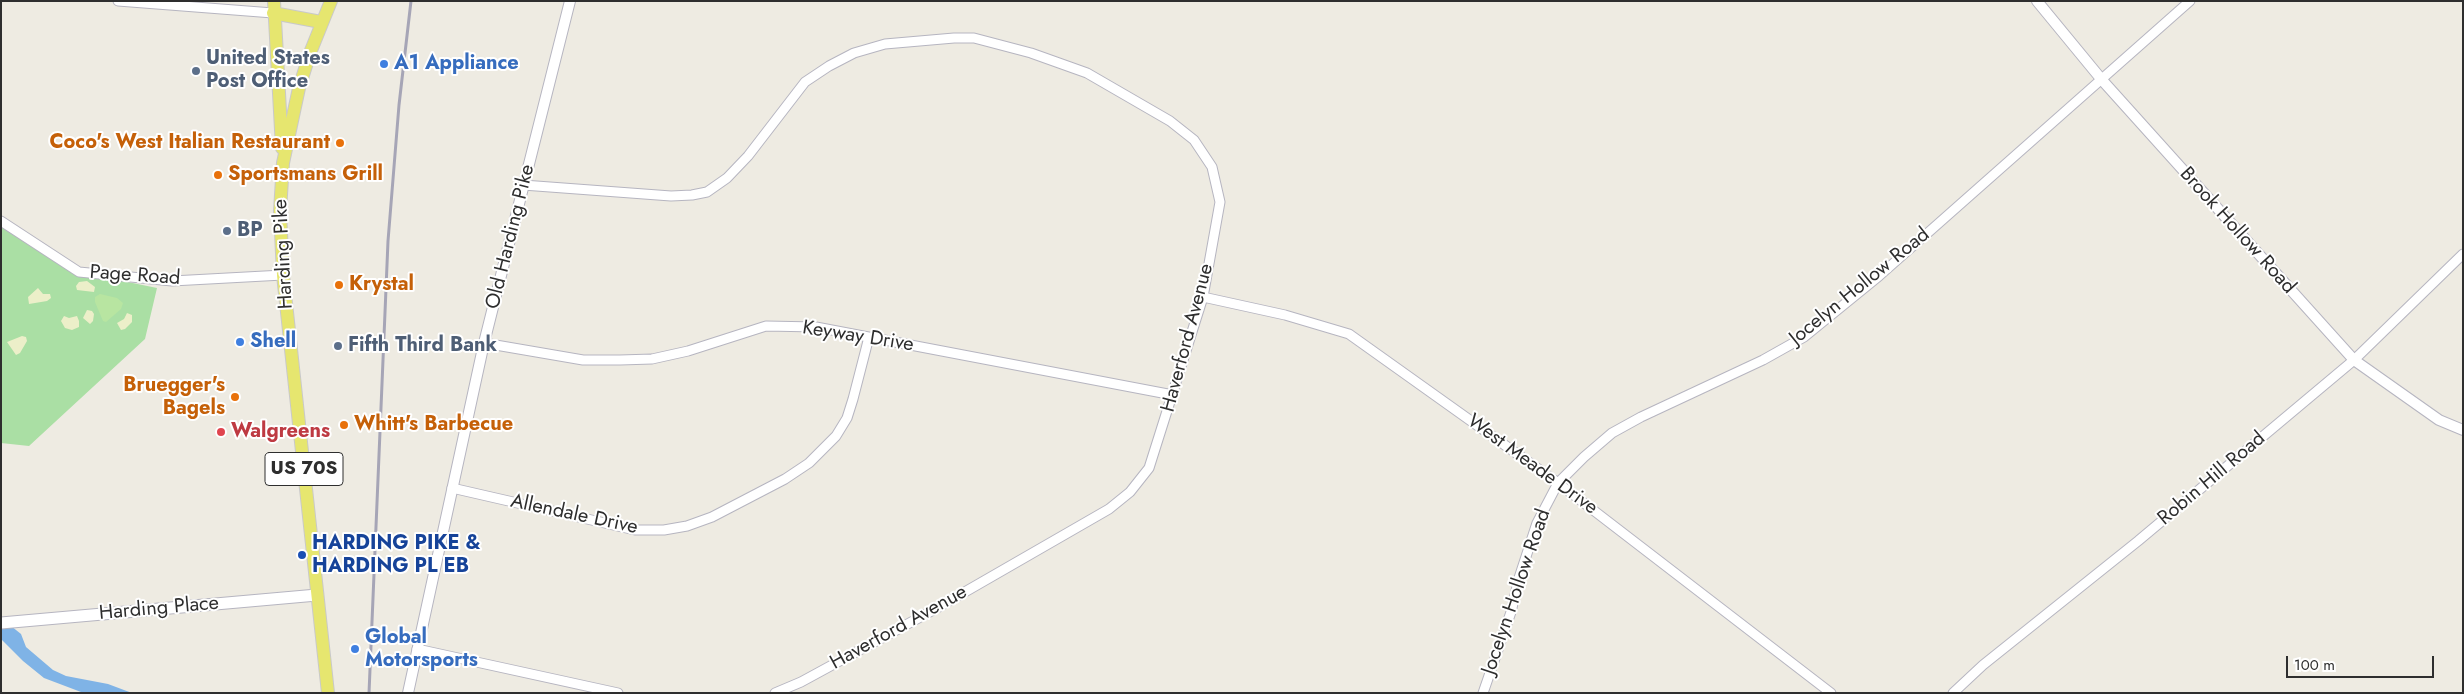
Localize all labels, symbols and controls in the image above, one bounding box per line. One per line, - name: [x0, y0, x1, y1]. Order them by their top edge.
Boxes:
- place label: United States Post Office: [206, 47, 330, 94]
- place label: A1 Appliance: [394, 52, 519, 76]
- marker: A1 Appliance: [378, 58, 390, 70]
- marker: United States Post Office: [190, 65, 202, 77]
- place label: Coco's West Italian Restaurant: [49, 131, 330, 155]
- marker: Coco's West Italian Restaurant: [334, 137, 346, 149]
- street label: Old Harding Pike: [481, 162, 541, 312]
- place label: Sportsmans Grill: [228, 163, 383, 187]
- street label: Brook Hollow Road: [2174, 163, 2300, 299]
- marker: Sportsmans Grill: [212, 169, 224, 181]
- street label: Harding Pike: [269, 198, 299, 310]
- place label: BP: [237, 219, 263, 243]
- street label: Jocelyn Hollow Road: [1785, 223, 1935, 351]
- marker: BP: [221, 225, 233, 237]
- street label: Page Road: [89, 261, 181, 291]
- street label: Haverford Avenue: [1157, 261, 1219, 415]
- place label: Krystal: [349, 273, 414, 297]
- marker: Krystal: [333, 279, 345, 291]
- street label: Keyway Drive: [801, 316, 915, 358]
- place label: Shell: [250, 330, 296, 354]
- place label: Fifth Third Bank: [348, 334, 497, 358]
- marker: Shell: [234, 336, 246, 348]
- marker: Fifth Third Bank: [332, 340, 344, 352]
- place label: Bruegger's Bagels: [123, 374, 225, 421]
- marker: Bruegger's Bagels: [229, 391, 241, 403]
- street label: West Meade Drive: [1462, 410, 1602, 520]
- place label: Whitt's Barbecue: [354, 413, 513, 437]
- marker: Whitt's Barbecue: [338, 419, 350, 431]
- place label: Walgreens: [231, 420, 330, 444]
- marker: Walgreens: [215, 426, 227, 438]
- street label: Robin Hill Road: [2153, 427, 2271, 531]
- road number: US 70S: [265, 452, 343, 486]
- street label: Allendale Drive: [508, 490, 640, 540]
- street label: Jocelyn Hollow Road: [1477, 506, 1557, 678]
- place label: HARDING PIKE & HARDING PL EB: [312, 532, 481, 579]
- marker: HARDING PIKE & HARDING PL EB: [296, 549, 308, 561]
- street label: Haverford Avenue: [826, 580, 972, 676]
- street label: Harding Place: [98, 592, 220, 626]
- place label: Global Motorsports: [365, 626, 478, 673]
- marker: Global Motorsports: [349, 643, 361, 655]
- scale bar: [2289, 646, 2436, 678]
- text: 100 m: [2294, 654, 2335, 676]

